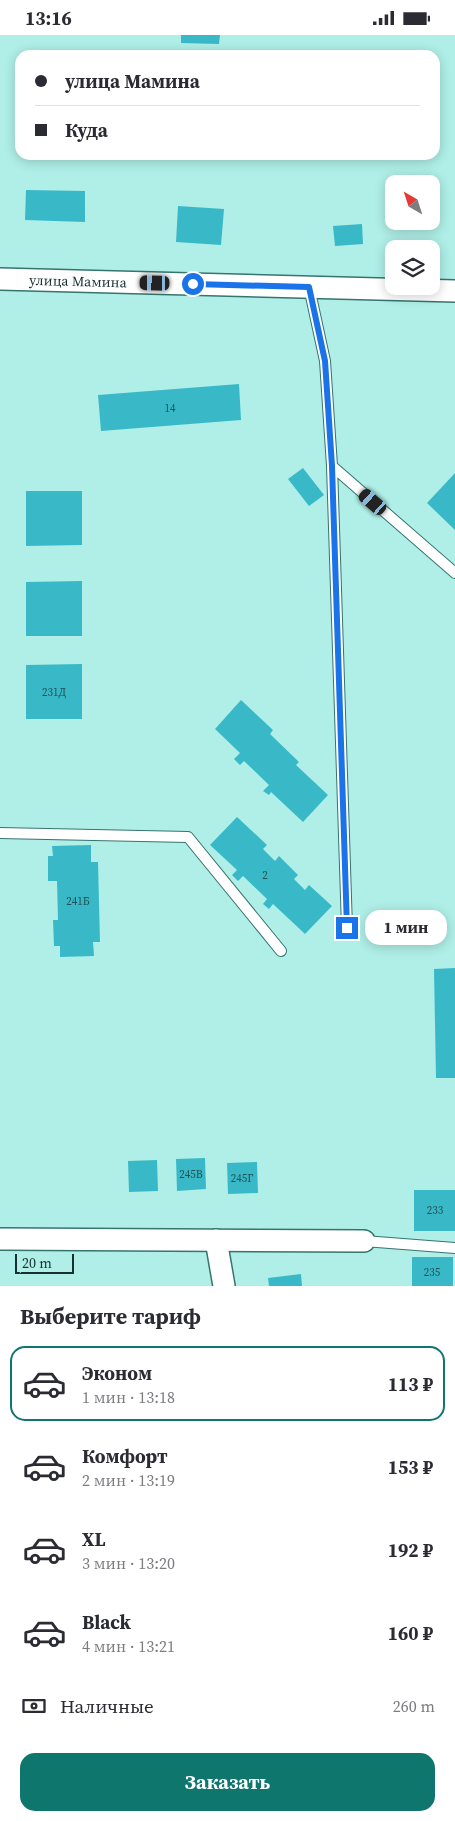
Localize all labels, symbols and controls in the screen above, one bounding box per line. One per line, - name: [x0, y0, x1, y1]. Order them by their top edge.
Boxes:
- text: 13:16: [25, 5, 72, 31]
- text: улица Мамина: [65, 68, 200, 94]
- text: Куда: [65, 117, 108, 143]
- north arrow: [385, 175, 440, 230]
- map controls: [385, 175, 440, 295]
- button: layers: [385, 240, 440, 295]
- street label: улица Мамина: [29, 270, 128, 292]
- route start: [182, 273, 204, 295]
- car: [139, 275, 170, 291]
- house number: 14: [165, 401, 176, 416]
- car: [356, 486, 389, 518]
- house number: 231Д: [42, 685, 66, 700]
- house number: 2: [262, 868, 268, 883]
- house number: 241Б: [66, 894, 90, 909]
- callout: 1 мин: [364, 911, 447, 945]
- text: 1 мин: [384, 916, 428, 938]
- route end: [336, 917, 358, 939]
- house number: 245В: [179, 1167, 203, 1182]
- house number: 245Г: [231, 1171, 253, 1186]
- house number: 233: [427, 1203, 444, 1218]
- scale bar: [15, 1251, 74, 1274]
- text: 20 m: [22, 1253, 52, 1273]
- house number: 235: [424, 1265, 441, 1280]
- text: Выберите тариф: [20, 1301, 201, 1331]
- text: Эконом: [82, 1360, 152, 1386]
- icon: car: [22, 1361, 67, 1406]
- text: 113 ₽: [388, 1371, 433, 1397]
- text: 1 мин · 13:18: [82, 1386, 175, 1408]
- text: Комфорт: [82, 1443, 168, 1469]
- icon: car: [22, 1444, 67, 1489]
- text: 153 ₽: [388, 1454, 433, 1480]
- text: 2 мин · 13:19: [82, 1469, 175, 1491]
- text: XL: [82, 1526, 105, 1552]
- icon: car: [22, 1527, 67, 1572]
- text: 192 ₽: [388, 1537, 433, 1563]
- text: 3 мин · 13:20: [82, 1552, 175, 1574]
- text: Black: [82, 1609, 131, 1635]
- icon: car: [22, 1610, 67, 1655]
- text: 160 ₽: [388, 1620, 433, 1646]
- text: 4 мин · 13:21: [82, 1635, 175, 1657]
- icon: cash: [20, 1692, 48, 1720]
- text: Наличные: [60, 1693, 154, 1719]
- text: 260 m: [393, 1695, 435, 1717]
- button: Заказать: [20, 1753, 435, 1811]

